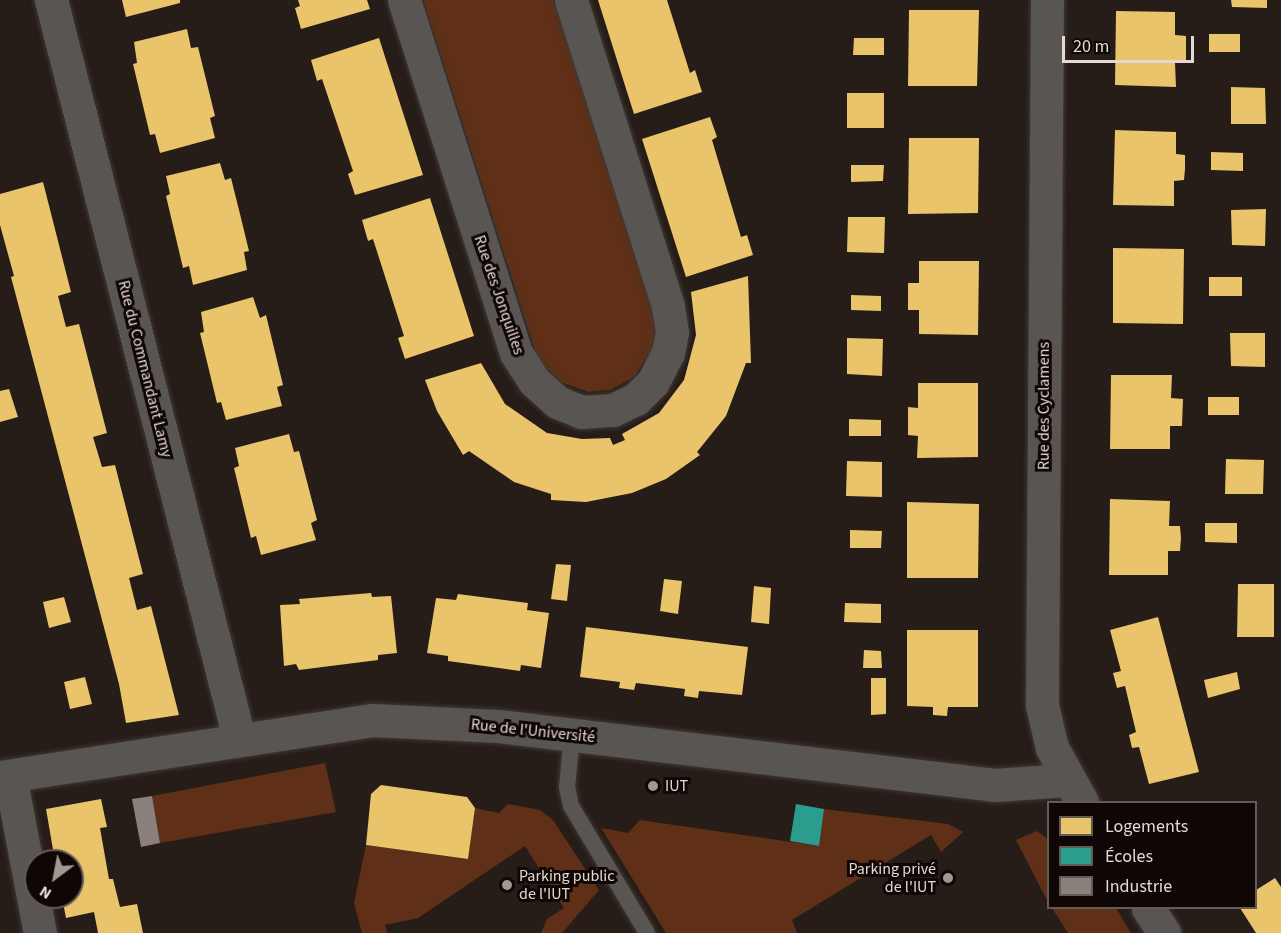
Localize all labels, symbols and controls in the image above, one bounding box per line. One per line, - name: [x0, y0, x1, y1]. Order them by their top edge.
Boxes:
- scale bar: [1065, 24, 1197, 62]
- text: 20 m: [1073, 34, 1109, 59]
- street label: Rue des Jonquilles: [470, 233, 528, 357]
- street label: Rue du Commandant Lamy: [114, 278, 176, 460]
- street label: Rue des Cyclamens: [1034, 342, 1054, 470]
- street label: Rue de l'Université: [470, 715, 596, 747]
- place label: IUT: [665, 776, 688, 796]
- marker: IUT: [646, 779, 660, 793]
- legend: [1047, 801, 1257, 909]
- text: Logements: [1105, 814, 1188, 839]
- text: Écoles: [1105, 844, 1153, 869]
- north arrow: [24, 849, 84, 909]
- place label: Parking privé de l'IUT: [848, 859, 936, 897]
- place label: Parking public de l'IUT: [519, 866, 615, 904]
- marker: Parking privé de l'IUT: [941, 871, 955, 885]
- text: Industrie: [1105, 874, 1172, 899]
- marker: Parking public de l'IUT: [500, 878, 514, 892]
- text: N: [35, 880, 56, 905]

